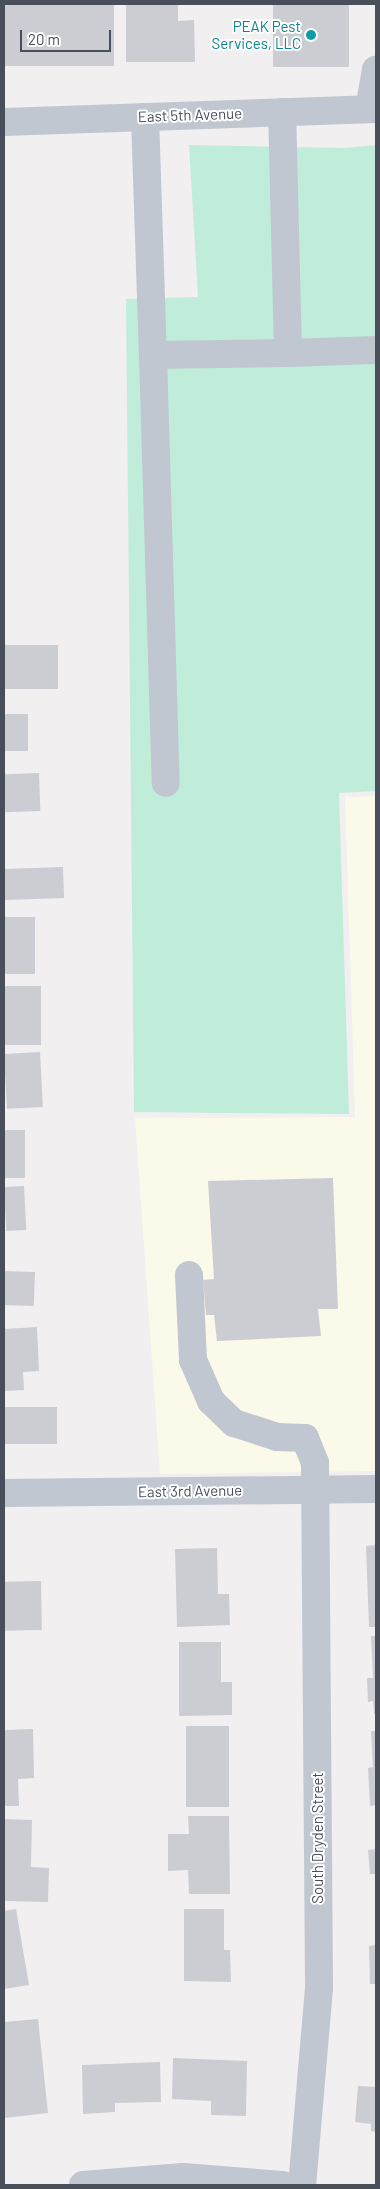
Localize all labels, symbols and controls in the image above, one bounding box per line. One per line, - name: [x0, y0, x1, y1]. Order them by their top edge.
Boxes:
- place label: PEAK Pest Services, LLC: [212, 17, 301, 52]
- scale bar: [22, 20, 114, 52]
- marker: PEAK Pest Services, LLC: [305, 29, 317, 41]
- text: 20 m: [28, 30, 60, 48]
- street label: East 5th Avenue: [138, 104, 242, 126]
- street label: East 3rd Avenue: [138, 1481, 242, 1501]
- street label: South Dryden Street: [309, 1772, 327, 1904]

